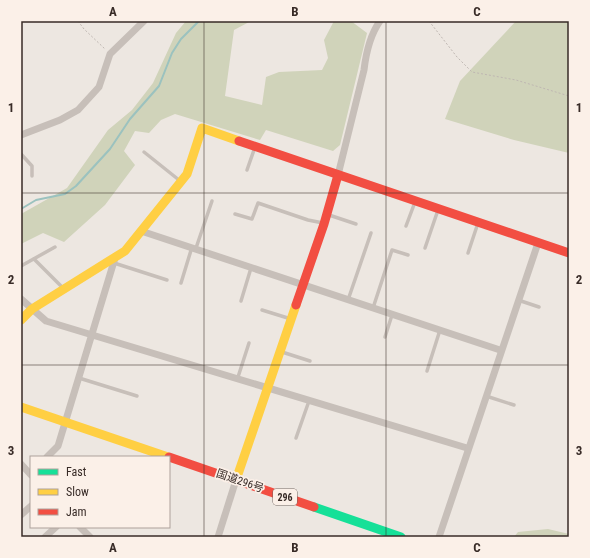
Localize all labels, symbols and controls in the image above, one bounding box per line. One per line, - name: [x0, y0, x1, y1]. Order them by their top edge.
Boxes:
- text: A: [109, 4, 117, 19]
- text: B: [291, 4, 299, 19]
- text: C: [473, 4, 481, 19]
- text: 1: [8, 100, 14, 115]
- text: 1: [576, 100, 582, 115]
- text: 2: [8, 272, 15, 287]
- text: 2: [576, 272, 583, 287]
- text: 3: [8, 443, 14, 458]
- text: 3: [576, 443, 582, 458]
- legend: [30, 456, 170, 528]
- text: Fast: [66, 465, 87, 479]
- street label: 国道296号: [215, 467, 265, 495]
- text: Slow: [66, 485, 89, 499]
- road number: 296: [273, 489, 297, 505]
- text: Jam: [66, 505, 87, 519]
- text: A: [109, 540, 117, 555]
- text: B: [291, 540, 299, 555]
- text: C: [473, 540, 481, 555]

